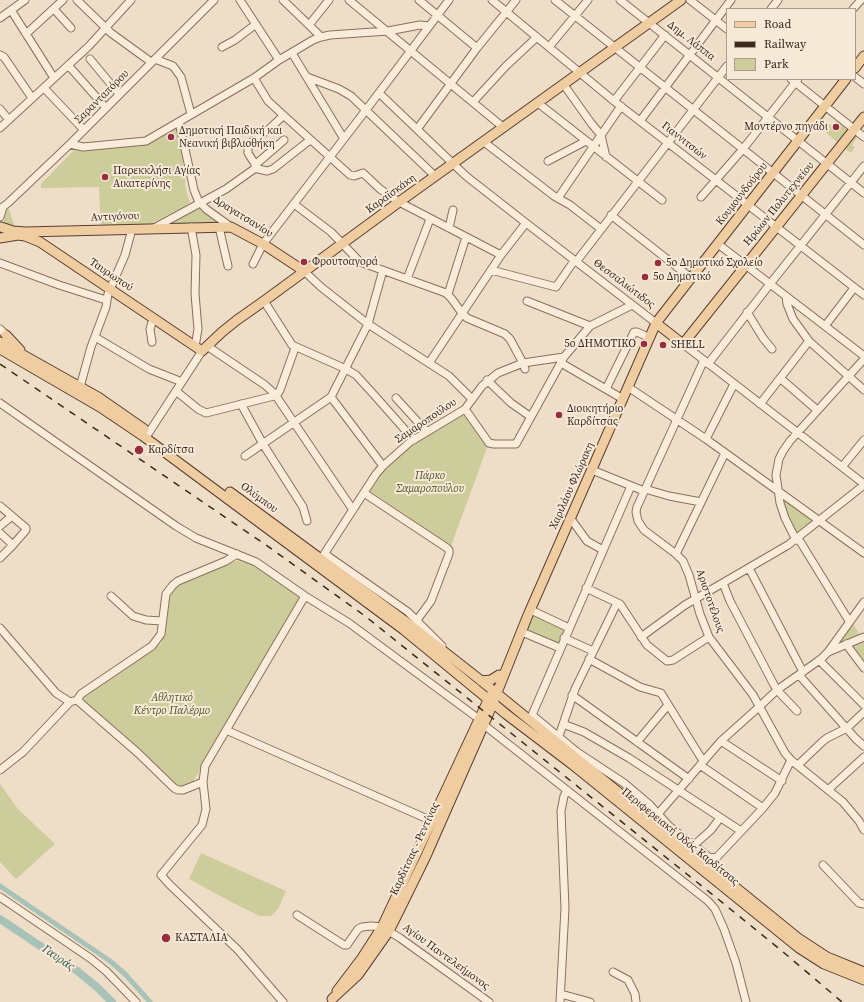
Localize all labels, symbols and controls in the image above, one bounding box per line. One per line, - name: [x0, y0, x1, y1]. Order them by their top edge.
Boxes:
- legend: [726, 8, 856, 80]
- text: Road: [764, 16, 791, 32]
- street label: Δημ. Λάππα: [664, 18, 718, 64]
- text: Railway: [764, 36, 806, 52]
- text: Park: [764, 56, 789, 72]
- street label: Σαρανταπόρου: [72, 67, 132, 127]
- street label: Γιαννιτσών: [659, 119, 709, 163]
- place label: Μοντέρνο πηγάδι: [744, 120, 828, 134]
- marker: Μοντέρνο πηγάδι: [831, 122, 841, 132]
- place label: Δημοτική Παιδική και Νεανική βιβλιοθήκη: [179, 124, 282, 150]
- marker: Δημοτική Παιδική και Νεανική βιβλιοθήκη: [166, 132, 176, 142]
- street label: Ηρώων Πολυτεχνείου: [741, 159, 817, 249]
- street label: Κουμουνδούρου: [713, 160, 771, 228]
- place label: Παρεκκλήσι Αγίας Αικατερίνης: [113, 164, 200, 190]
- street label: Καραϊσκάκη: [363, 171, 419, 217]
- marker: Παρεκκλήσι Αγίας Αικατερίνης: [100, 172, 110, 182]
- street label: Δραγατσανίου: [211, 193, 275, 241]
- street label: Αντιγόνου: [91, 210, 139, 224]
- place label: Φρουτοαγορά: [312, 255, 378, 269]
- street label: Ταυρωπού: [87, 256, 135, 294]
- street label: Θεσσαλιώτιδος: [591, 256, 657, 312]
- place label: 5ο Δημοτικό Σχολείο: [666, 256, 763, 270]
- marker: Φρουτοαγορά: [299, 257, 309, 267]
- marker: 5ο Δημοτικό Σχολείο: [653, 258, 663, 268]
- place label: 5ο Δημοτικό: [653, 270, 711, 284]
- marker: 5ο Δημοτικό: [640, 272, 650, 282]
- place label: 5ο ΔΗΜΟΤΙΚΟ: [564, 337, 636, 351]
- place label: SHELL: [671, 338, 705, 352]
- marker: 5ο ΔΗΜΟΤΙΚΟ: [639, 339, 649, 349]
- marker: SHELL: [658, 340, 668, 350]
- street label: Σαμαροπούλου: [393, 396, 459, 446]
- place label: Διοικητήριο Καρδίτσας: [567, 402, 623, 428]
- marker: Διοικητήριο Καρδίτσας: [554, 410, 564, 420]
- street label: Χαριλάου Φλώρακη: [547, 440, 597, 532]
- place label: Καρδίτσα: [148, 443, 194, 457]
- marker: Καρδίτσα: [133, 444, 145, 456]
- park label: Πάρκο Σαμαροπούλου: [396, 469, 464, 495]
- street label: Ολύμπου: [238, 480, 280, 516]
- street label: Αριστοτέλους: [693, 567, 727, 635]
- park label: Αθλητικό Κέντρο Παλέρμο: [134, 691, 210, 717]
- street label: Περιφερειακή Οδός Καρδίτσας: [619, 785, 741, 889]
- street label: Καρδίτσας - Ρεντίνας: [388, 800, 442, 898]
- street label: Αγίου Παντελεήμονος: [400, 921, 492, 993]
- place label: ΚΑΣΤΑΛΙΑ: [175, 931, 228, 945]
- marker: ΚΑΣΤΑΛΙΑ: [160, 932, 172, 944]
- water label: Γαυράς: [39, 942, 77, 974]

